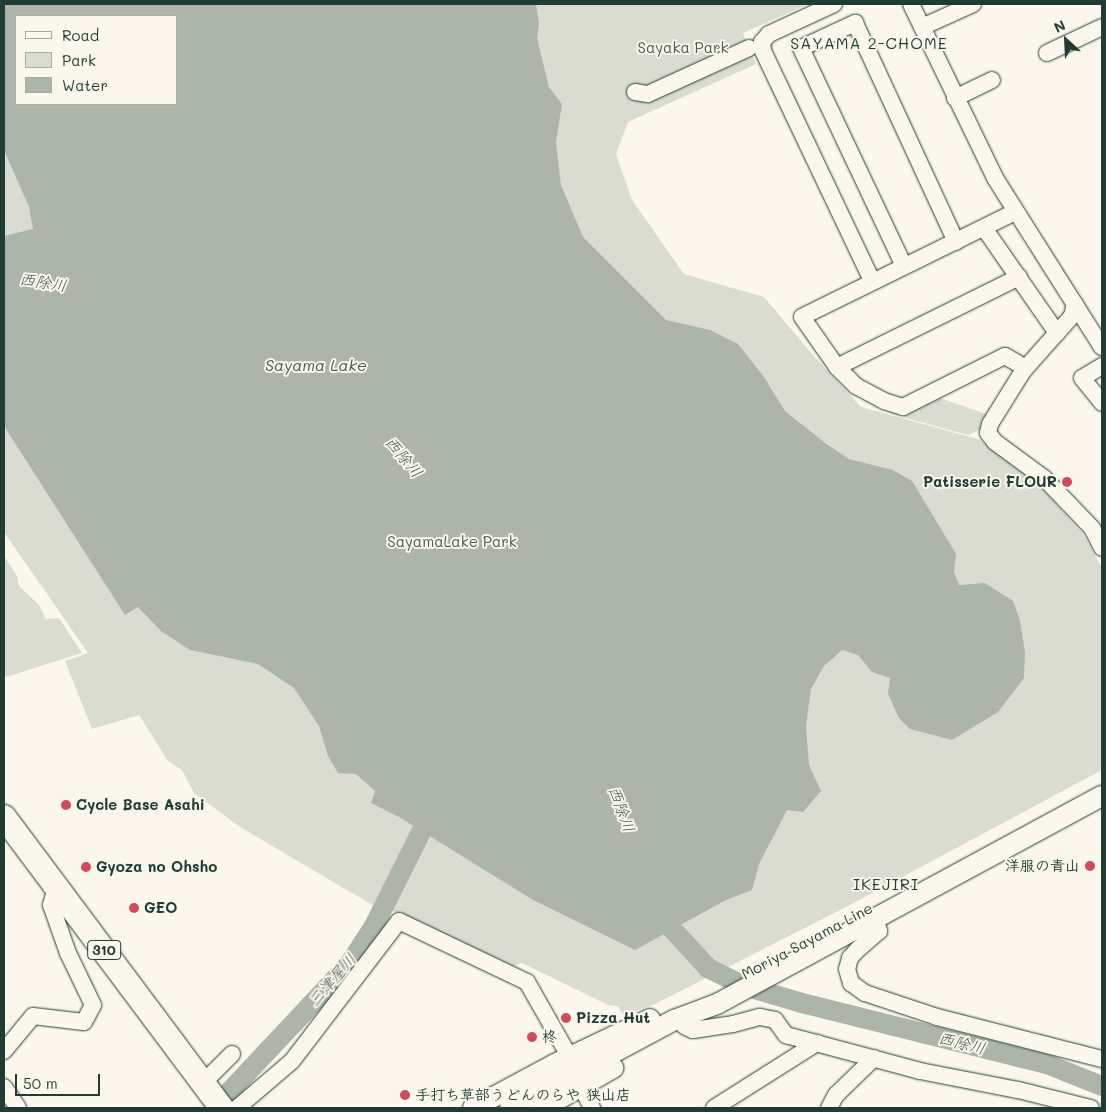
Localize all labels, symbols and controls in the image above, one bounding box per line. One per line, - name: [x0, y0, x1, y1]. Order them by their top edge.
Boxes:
- legend: [15, 15, 178, 105]
- north arrow: [1041, 15, 1091, 65]
- text: N: [1051, 15, 1068, 37]
- text: Road: [62, 25, 99, 45]
- district label: SAYAMA 2-CHOME: [788, 33, 950, 53]
- park label: Sayaka Park: [637, 39, 729, 57]
- text: Park: [62, 50, 96, 70]
- text: Water: [62, 75, 108, 95]
- water label: 西除川: [18, 269, 68, 295]
- water label: Sayama Lake: [265, 355, 367, 375]
- water label: 西除川: [381, 432, 427, 482]
- place label: Patisserie FLOUR: [923, 473, 1057, 491]
- marker: Patisserie FLOUR: [1061, 476, 1073, 488]
- park label: SayamaLake Park: [387, 533, 517, 551]
- water label: 西除川: [605, 783, 639, 835]
- place label: Cycle Base Asahi: [76, 796, 205, 814]
- marker: Cycle Base Asahi: [60, 799, 72, 811]
- place label: 洋服の青山: [1005, 857, 1080, 875]
- place label: Gyoza no Ohsho: [96, 858, 217, 876]
- marker: 洋服の青山: [1084, 860, 1096, 872]
- marker: Gyoza no Ohsho: [80, 861, 92, 873]
- district label: IKEJIRI: [852, 874, 920, 894]
- place label: GEO: [144, 899, 177, 917]
- street label: Moriya Sayama Line: [738, 899, 876, 983]
- marker: GEO: [128, 902, 140, 914]
- road number: 310: [86, 938, 122, 962]
- water label: 三津屋川: [304, 950, 360, 1010]
- place label: Pizza Hut: [576, 1009, 650, 1027]
- marker: Pizza Hut: [560, 1012, 572, 1024]
- place label: 柊: [542, 1028, 557, 1046]
- water label: 西除川: [936, 1028, 988, 1058]
- marker: 柊: [526, 1031, 538, 1043]
- scale bar: [18, 1064, 102, 1096]
- text: 50 m: [23, 1073, 58, 1093]
- place label: 手打ち草部うどんのらや 狭山店: [415, 1086, 630, 1104]
- marker: 手打ち草部うどんのらや 狭山店: [399, 1089, 411, 1101]

